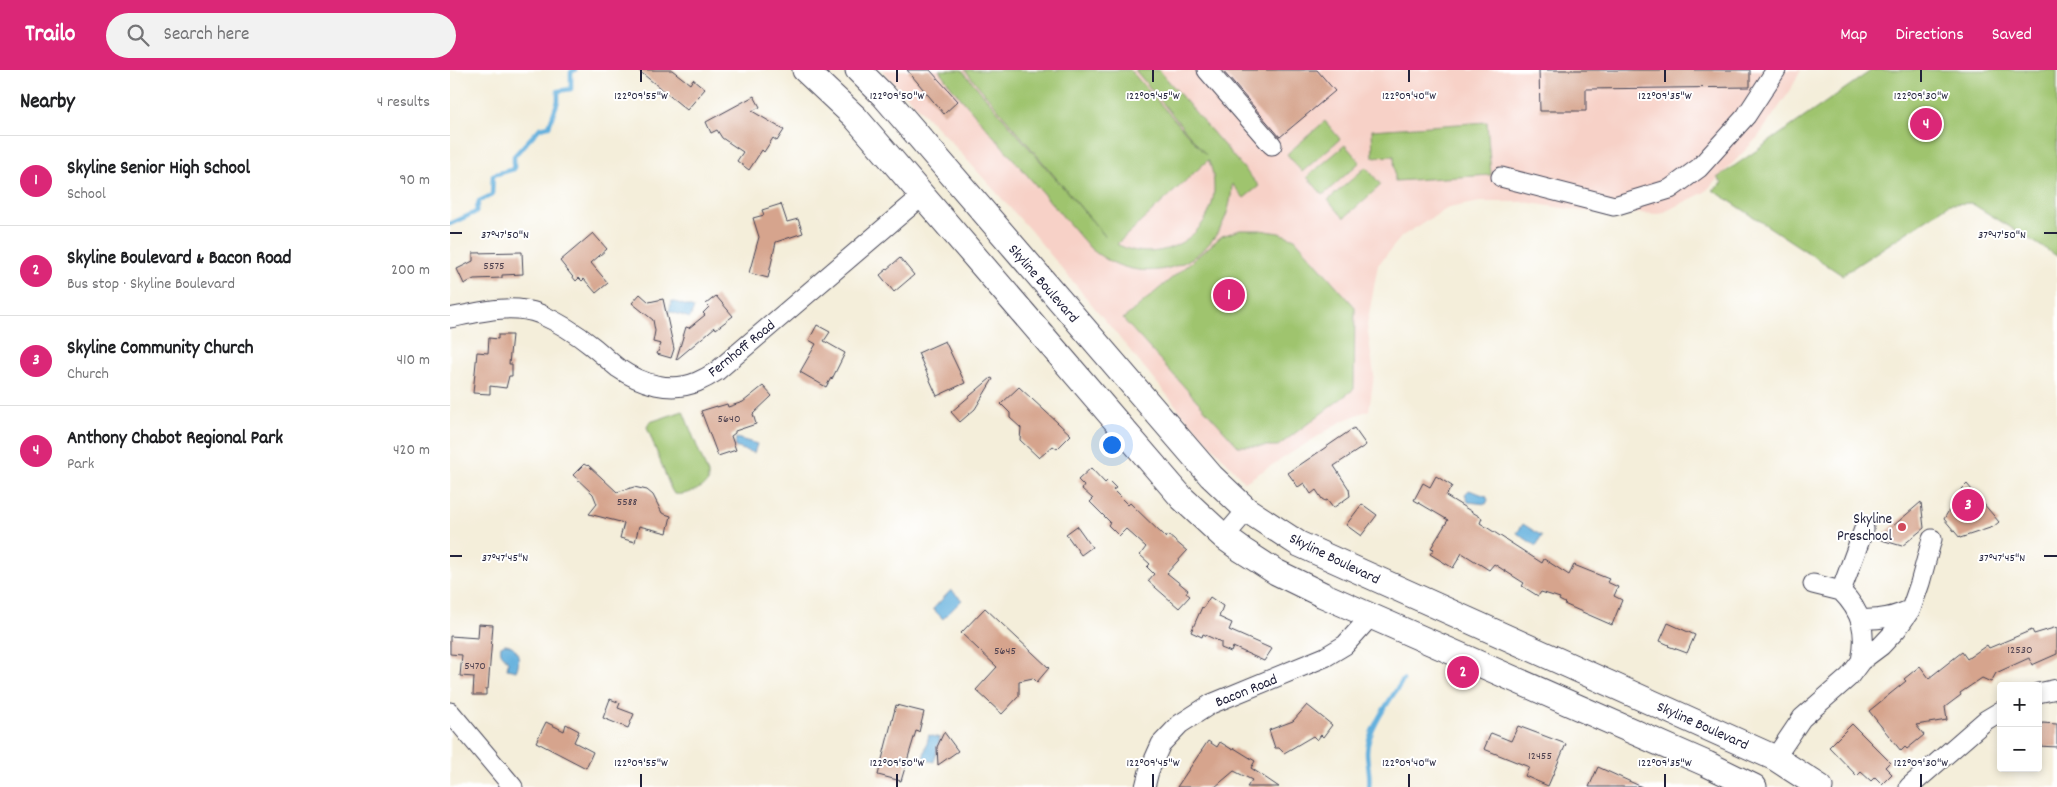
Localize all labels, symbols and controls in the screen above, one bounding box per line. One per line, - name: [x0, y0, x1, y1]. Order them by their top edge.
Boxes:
- search box: [106, 13, 456, 58]
- text: Trailo: [25, 18, 76, 52]
- icon: search: [124, 21, 152, 49]
- text: Search here: [164, 22, 249, 49]
- text: Map: [1840, 23, 1867, 48]
- text: Directions: [1895, 23, 1964, 48]
- text: Saved: [1992, 23, 2032, 48]
- text: Nearby: [20, 88, 75, 118]
- text: 122°09'55"W: [614, 88, 668, 105]
- text: 122°09'50"W: [870, 88, 924, 105]
- text: 122°09'45"W: [1126, 88, 1180, 105]
- text: 122°09'40"W: [1382, 88, 1436, 105]
- text: 122°09'35"W: [1638, 88, 1692, 105]
- text: 122°09'30"W: [1894, 88, 1948, 105]
- text: 4 results: [377, 91, 430, 114]
- pin: 4: [1910, 105, 1942, 143]
- text: Skyline Senior High School: [67, 156, 250, 183]
- text: 1: [34, 169, 38, 192]
- text: 90 m: [399, 169, 430, 192]
- text: School: [67, 183, 106, 206]
- text: 37°47'50"N: [481, 227, 529, 244]
- text: 37°47'50"N: [1978, 227, 2026, 244]
- street label: Skyline Boulevard: [1002, 240, 1083, 329]
- text: Skyline Boulevard & Bacon Road: [67, 246, 291, 273]
- house number: 5575: [483, 258, 505, 275]
- text: 2: [33, 259, 40, 282]
- text: 200 m: [391, 259, 430, 282]
- text: Bus stop · Skyline Boulevard: [67, 273, 235, 296]
- pin: 1: [1213, 276, 1245, 314]
- street label: Fernhoff Road: [704, 316, 781, 384]
- text: Skyline Community Church: [67, 336, 253, 363]
- text: 3: [32, 349, 40, 372]
- text: 410 m: [396, 349, 430, 372]
- text: Church: [67, 363, 109, 386]
- house number: 5640: [718, 411, 740, 428]
- text: Anthony Chabot Regional Park: [67, 426, 283, 453]
- your location: [1099, 432, 1125, 458]
- text: 4: [33, 439, 39, 462]
- text: 420 m: [393, 439, 430, 462]
- text: Park: [67, 453, 94, 476]
- pin: 3: [1952, 486, 1984, 524]
- house number: 5588: [617, 494, 638, 511]
- place label: Skyline Preschool: [1837, 509, 1892, 548]
- marker: Skyline Preschool: [1896, 521, 1908, 533]
- street label: Skyline Boulevard: [1285, 528, 1383, 591]
- text: 37°47'45"N: [482, 550, 528, 567]
- text: 37°47'45"N: [1979, 550, 2025, 567]
- house number: 12530: [2007, 642, 2033, 659]
- house number: 5645: [994, 643, 1016, 660]
- pin: 2: [1447, 653, 1479, 691]
- house number: 5470: [464, 658, 486, 675]
- street label: Bacon Road: [1212, 669, 1281, 714]
- map controls: [1997, 682, 2042, 772]
- button: +: [1997, 682, 2042, 727]
- street label: Skyline Boulevard: [1653, 697, 1752, 757]
- button: −: [1997, 727, 2042, 772]
- house number: 12455: [1528, 748, 1552, 765]
- text: 122°09'55"W: [614, 755, 668, 772]
- text: 122°09'50"W: [870, 755, 924, 772]
- text: 122°09'45"W: [1126, 755, 1180, 772]
- text: 122°09'40"W: [1382, 755, 1436, 772]
- text: 122°09'35"W: [1638, 755, 1692, 772]
- text: 122°09'30"W: [1894, 755, 1948, 772]

